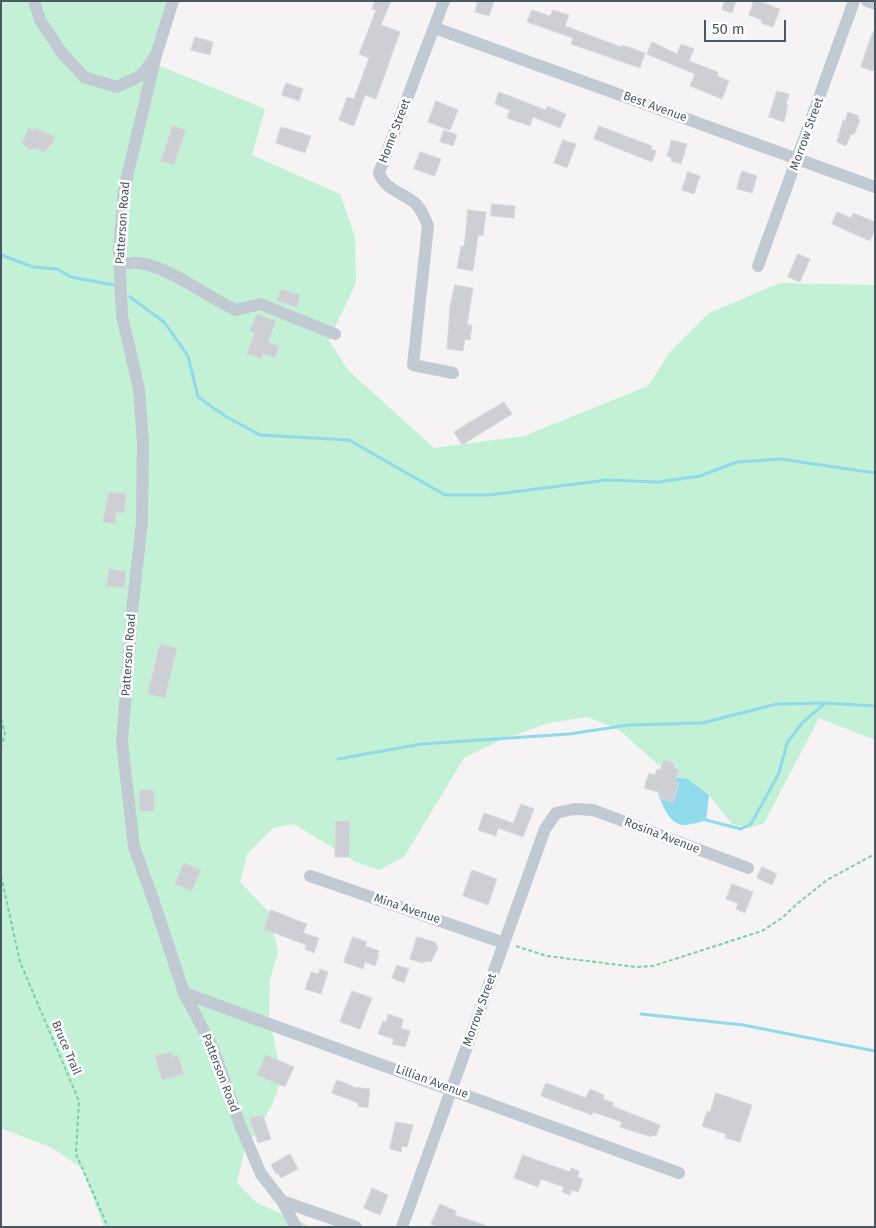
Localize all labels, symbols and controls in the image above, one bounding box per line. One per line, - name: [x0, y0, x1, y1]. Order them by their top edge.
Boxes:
- scale bar: [706, 10, 788, 42]
- text: 50 m: [712, 20, 745, 38]
- street label: Best Avenue: [621, 89, 689, 125]
- street label: Morrow Street: [787, 96, 827, 172]
- street label: Home Street: [376, 97, 414, 165]
- street label: Patterson Road: [113, 181, 133, 265]
- street label: Patterson Road: [119, 613, 139, 697]
- street label: Rosina Avenue: [622, 815, 702, 857]
- street label: Mina Avenue: [372, 891, 442, 927]
- street label: Morrow Street: [460, 972, 500, 1048]
- street label: Bruce Trail: [48, 1019, 84, 1077]
- street label: Patterson Road: [198, 1032, 242, 1114]
- street label: Lillian Avenue: [394, 1062, 470, 1102]

